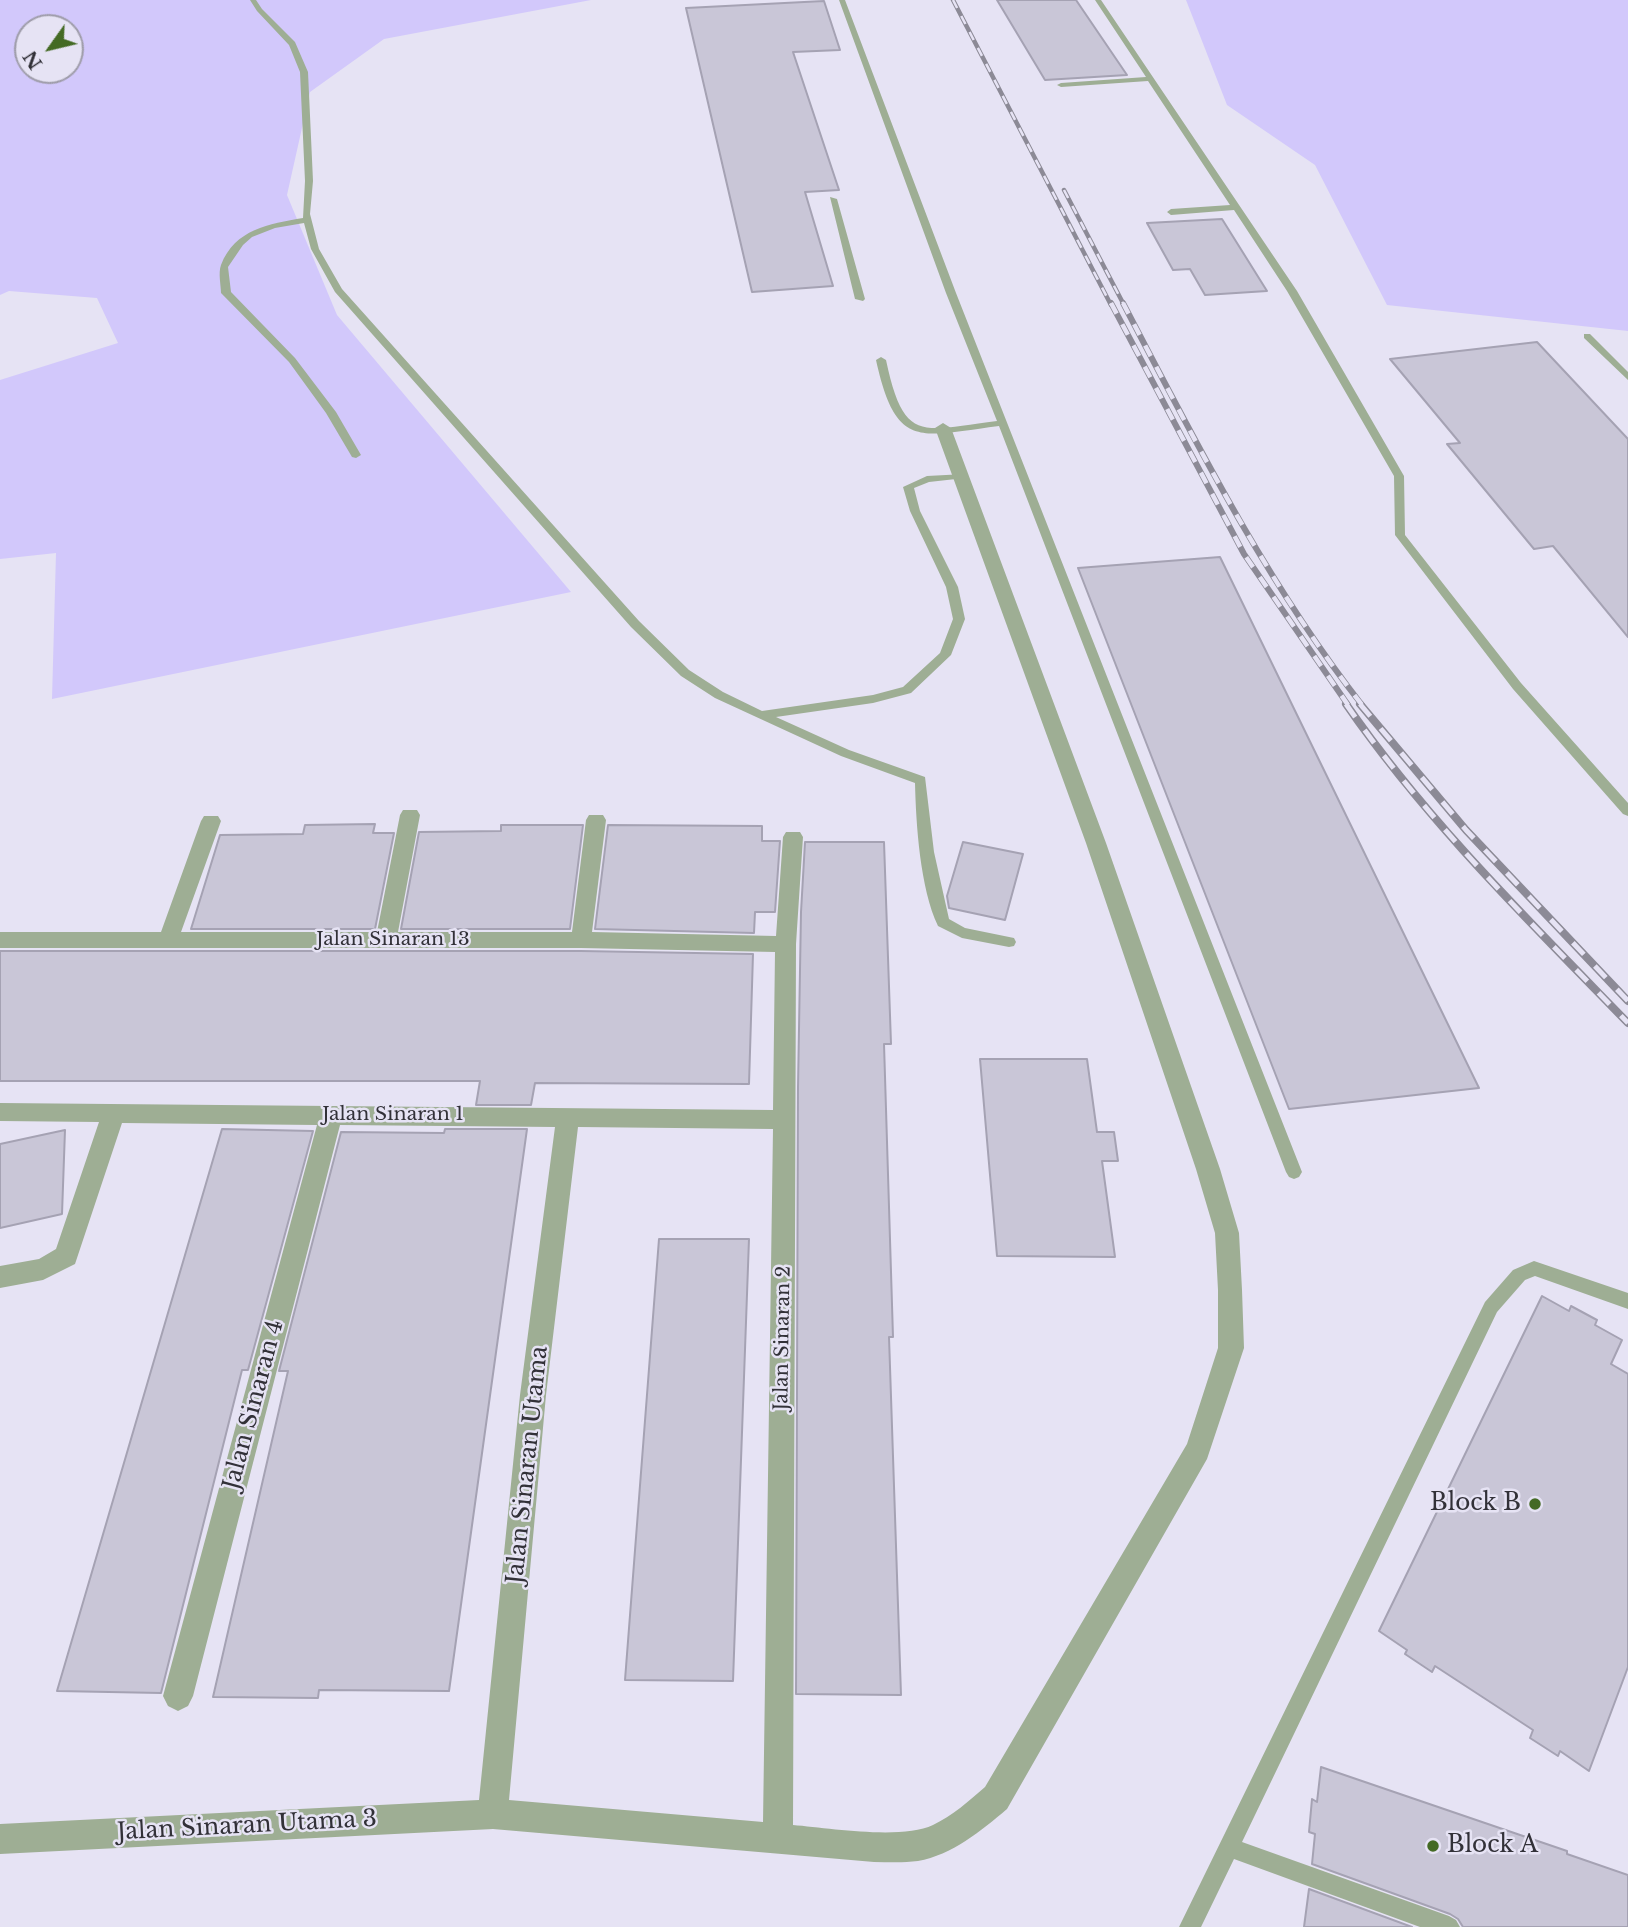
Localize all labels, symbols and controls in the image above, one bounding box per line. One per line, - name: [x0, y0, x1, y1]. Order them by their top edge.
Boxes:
- north arrow: [14, 14, 84, 84]
- text: N: [18, 46, 47, 74]
- street label: Jalan Sinaran 13: [316, 929, 470, 951]
- street label: Jalan Sinaran 1: [322, 1104, 464, 1126]
- street label: Jalan Sinaran 2: [770, 1265, 796, 1411]
- street label: Jalan Sinaran 4: [218, 1317, 290, 1493]
- street label: Jalan Sinaran Utama: [502, 1345, 554, 1585]
- place label: Block B: [1430, 1490, 1521, 1518]
- marker: Block B: [1527, 1496, 1543, 1512]
- street label: Jalan Sinaran Utama 3: [116, 1805, 378, 1847]
- place label: Block A: [1447, 1832, 1538, 1860]
- marker: Block A: [1425, 1838, 1441, 1854]

